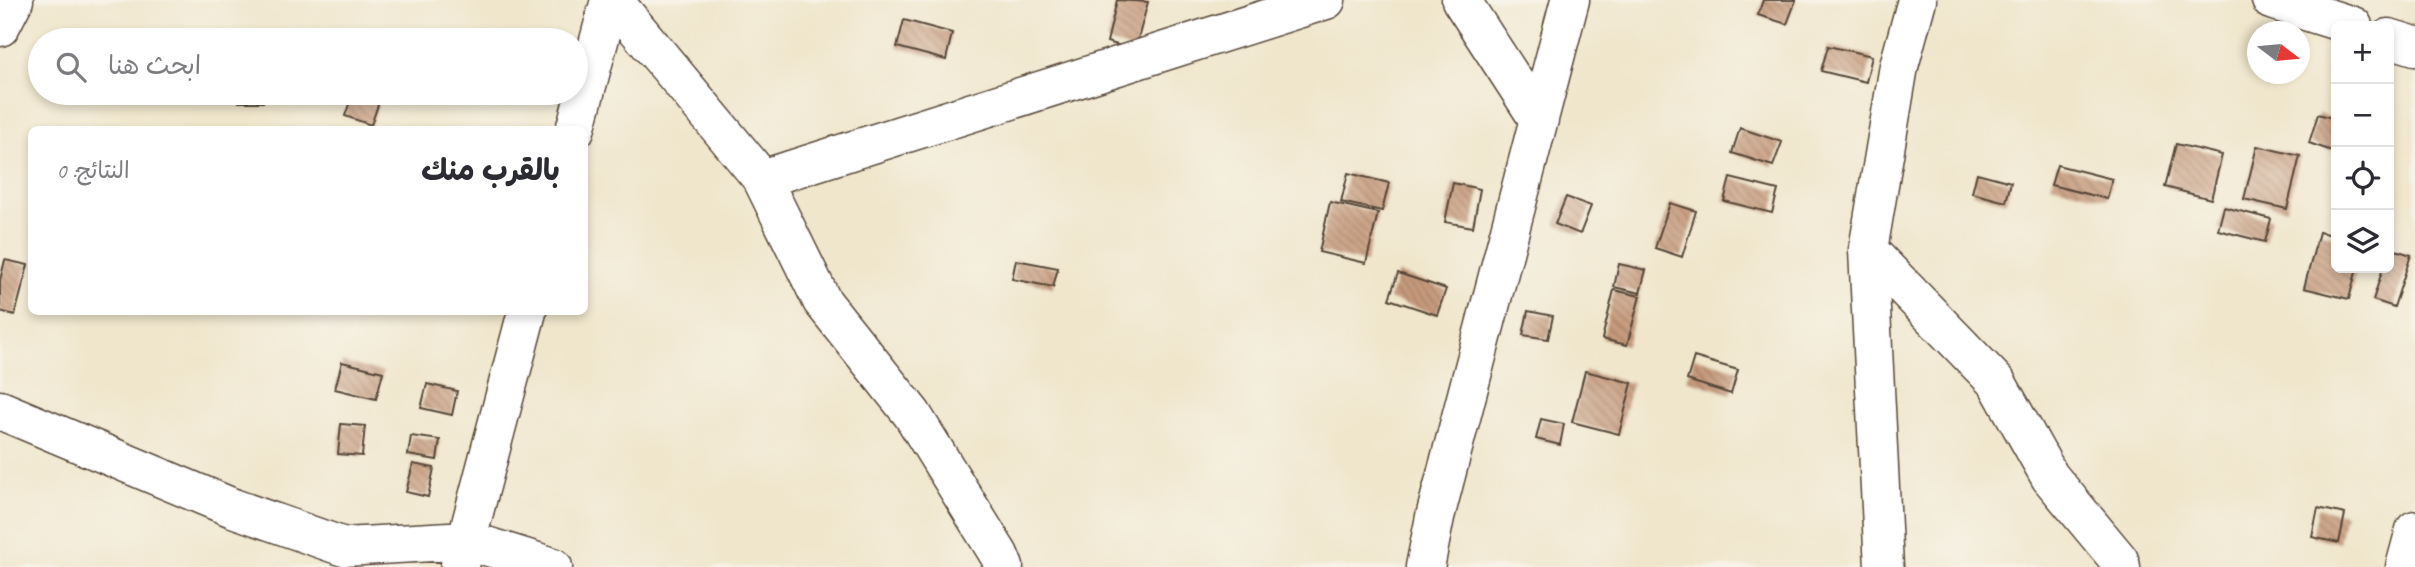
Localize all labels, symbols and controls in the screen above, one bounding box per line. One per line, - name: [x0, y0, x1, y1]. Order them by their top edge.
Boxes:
- north arrow: [2247, 21, 2310, 84]
- map controls: [2331, 21, 2394, 273]
- button: +: [2331, 21, 2394, 84]
- search box: [28, 28, 588, 105]
- icon: search: [52, 48, 90, 86]
- text: ابحث هنا: [108, 49, 201, 82]
- button: −: [2331, 84, 2394, 147]
- button: locate: [2331, 147, 2394, 210]
- text: بالقرب منك: [421, 151, 560, 189]
- text: النتائج: 0: [56, 156, 130, 185]
- button: layers: [2331, 210, 2394, 273]

